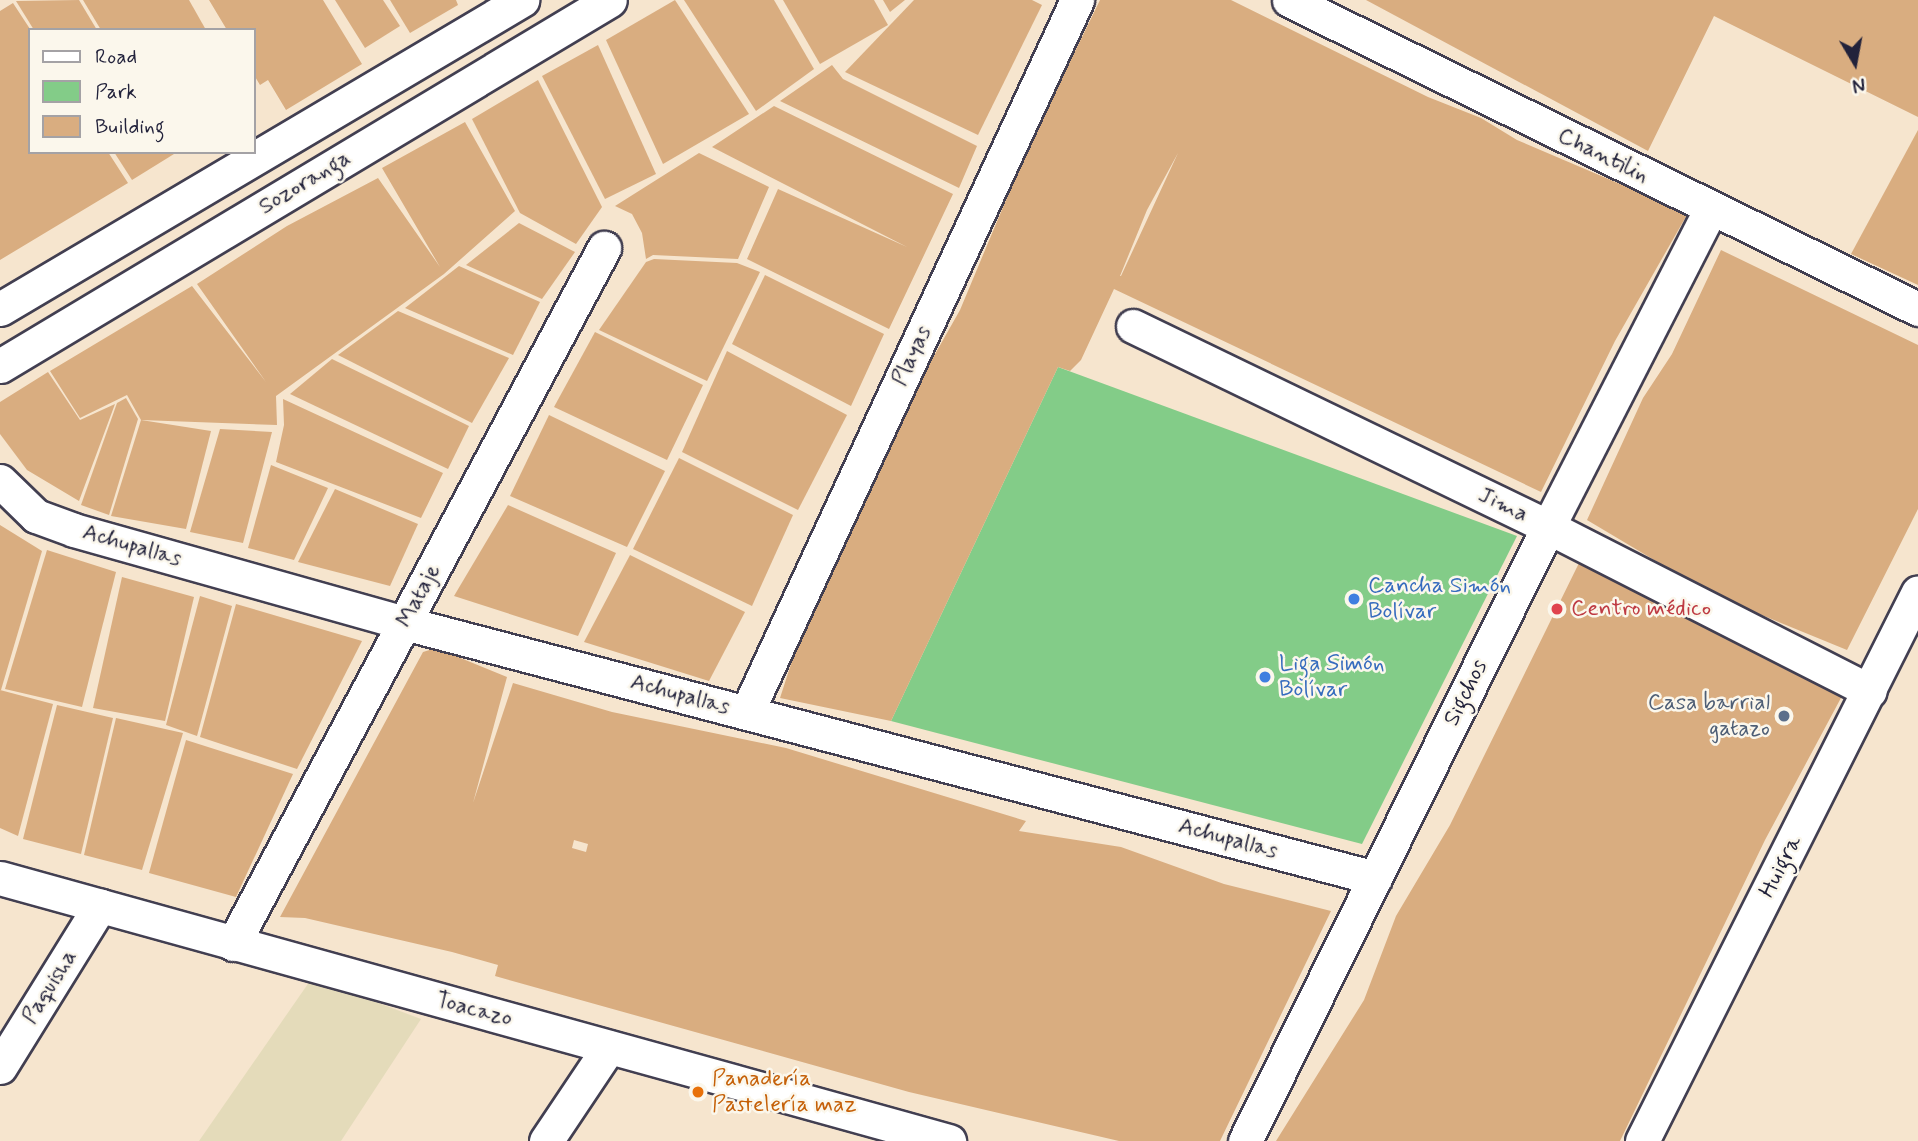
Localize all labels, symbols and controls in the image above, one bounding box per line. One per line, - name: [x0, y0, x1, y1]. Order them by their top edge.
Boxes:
- legend: [28, 28, 256, 154]
- north arrow: [1820, 28, 1890, 98]
- text: Road: [95, 43, 137, 71]
- text: N: [1850, 71, 1867, 98]
- text: Park: [95, 78, 137, 106]
- text: Building: [95, 113, 165, 141]
- street label: Chantilin: [1553, 122, 1653, 190]
- street label: Sozoranga: [254, 145, 356, 221]
- street label: Playas: [886, 322, 938, 390]
- street label: Jima: [1474, 481, 1532, 529]
- street label: Achupallas: [79, 519, 185, 573]
- street label: Mataje: [391, 560, 447, 632]
- place label: Cancha Simón Bolívar: [1368, 572, 1511, 626]
- marker: Cancha Simón Bolívar: [1346, 591, 1362, 607]
- place label: Centro médico: [1571, 595, 1711, 623]
- marker: Centro médico: [1549, 601, 1565, 617]
- place label: Liga Simón Bolívar: [1279, 650, 1388, 704]
- street label: Sigchos: [1438, 655, 1494, 731]
- street label: Achupallas: [627, 669, 733, 721]
- marker: Liga Simón Bolívar: [1257, 669, 1273, 685]
- place label: Casa barrial gatazo: [1646, 689, 1770, 743]
- marker: Casa barrial gatazo: [1776, 708, 1792, 724]
- street label: Achupallas: [1175, 813, 1281, 865]
- street label: Huigra: [1754, 831, 1808, 903]
- street label: Paquisha: [16, 945, 84, 1029]
- street label: Toacazo: [433, 987, 515, 1033]
- place label: Panadería Pastelería maz: [712, 1065, 857, 1119]
- marker: Panadería Pastelería maz: [690, 1084, 706, 1100]

